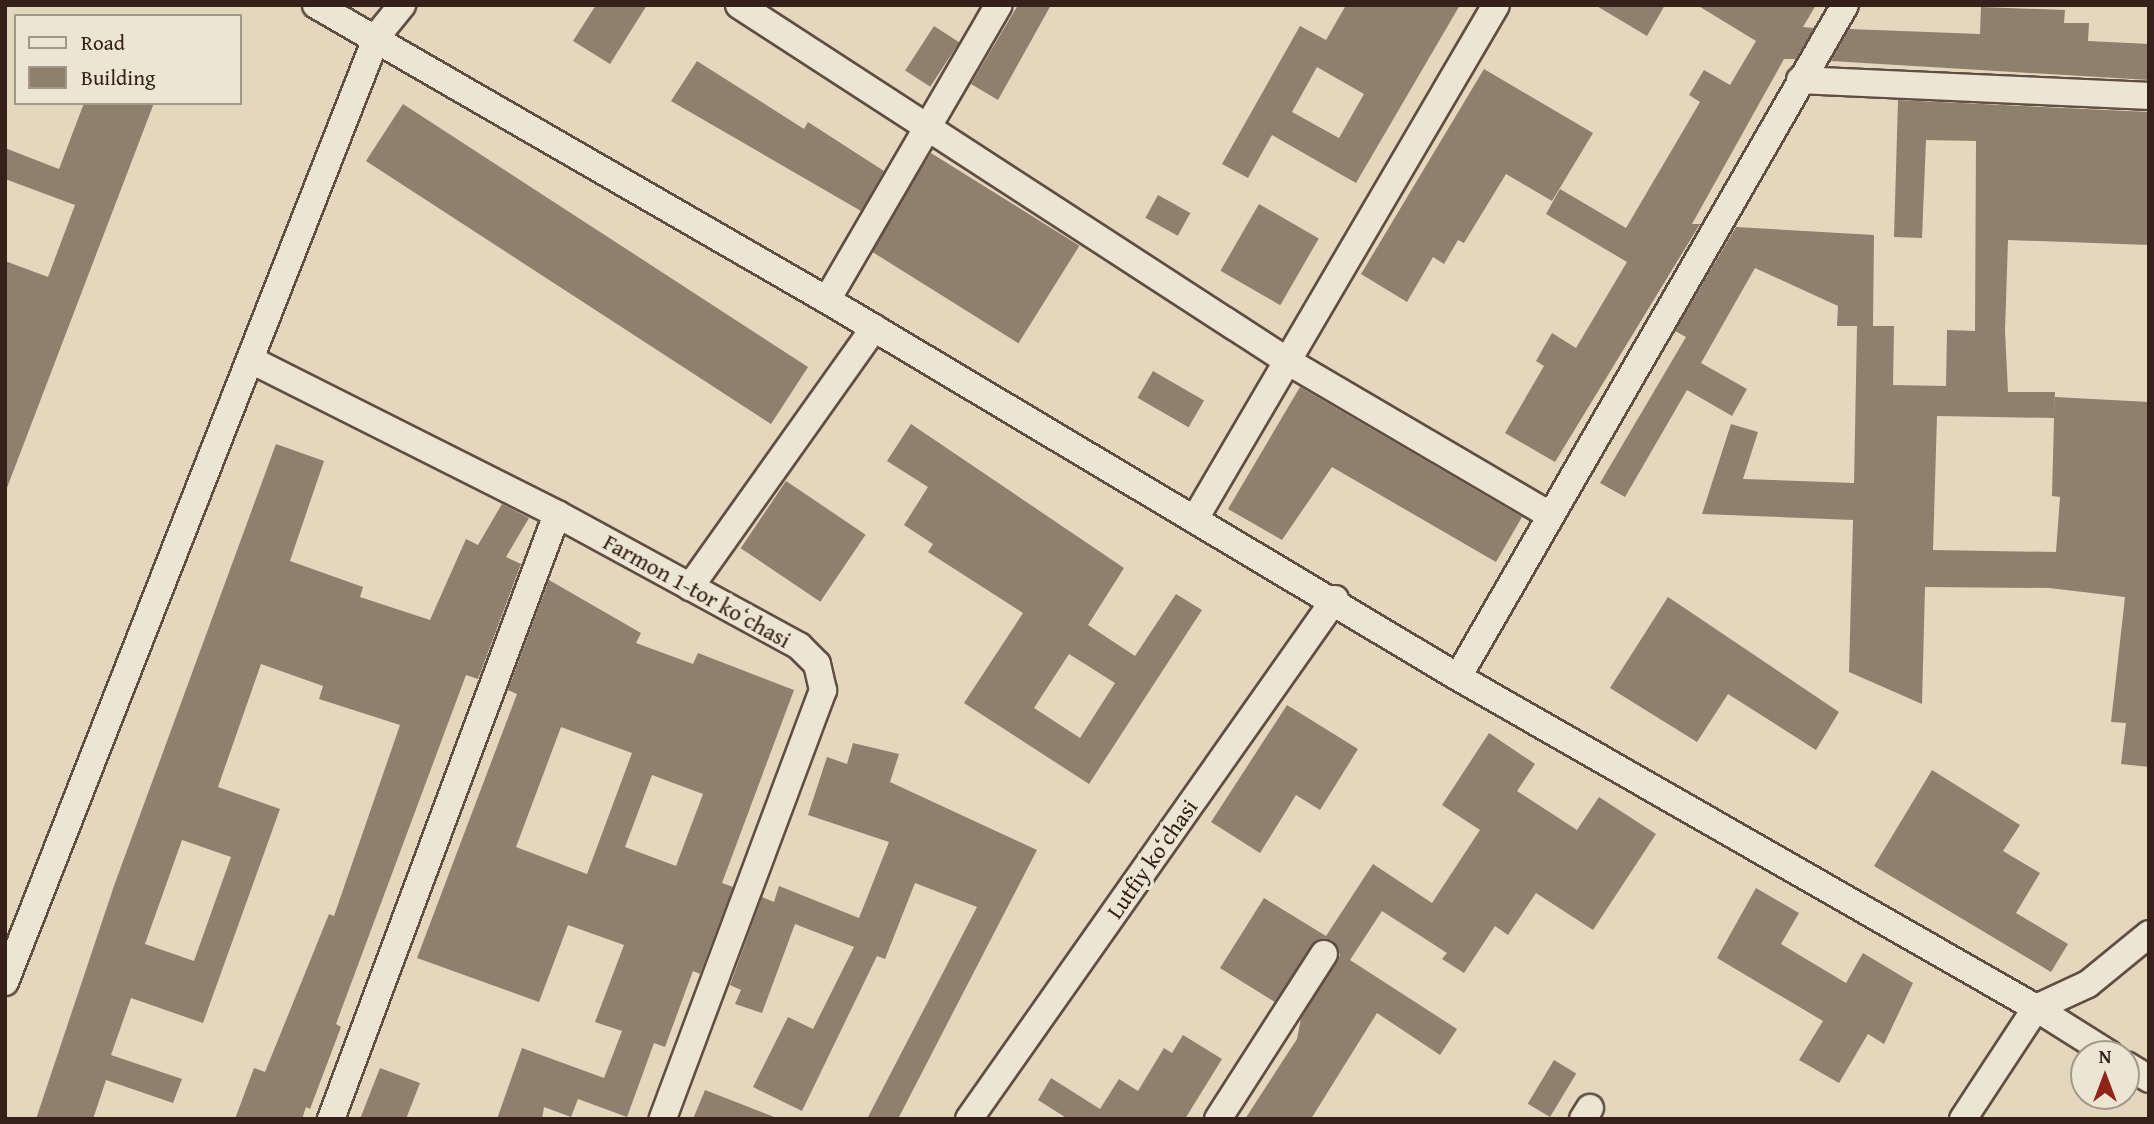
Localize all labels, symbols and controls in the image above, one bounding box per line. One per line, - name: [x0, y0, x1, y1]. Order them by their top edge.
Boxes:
- legend: [14, 14, 242, 105]
- text: Road: [81, 27, 125, 58]
- text: Building: [81, 62, 155, 93]
- street label: Farmon 1-tor koʻchasi: [599, 528, 795, 654]
- street label: Lutfiy koʻchasi: [1101, 794, 1203, 924]
- north arrow: [2070, 1040, 2140, 1110]
- text: N: [2099, 1042, 2111, 1070]

